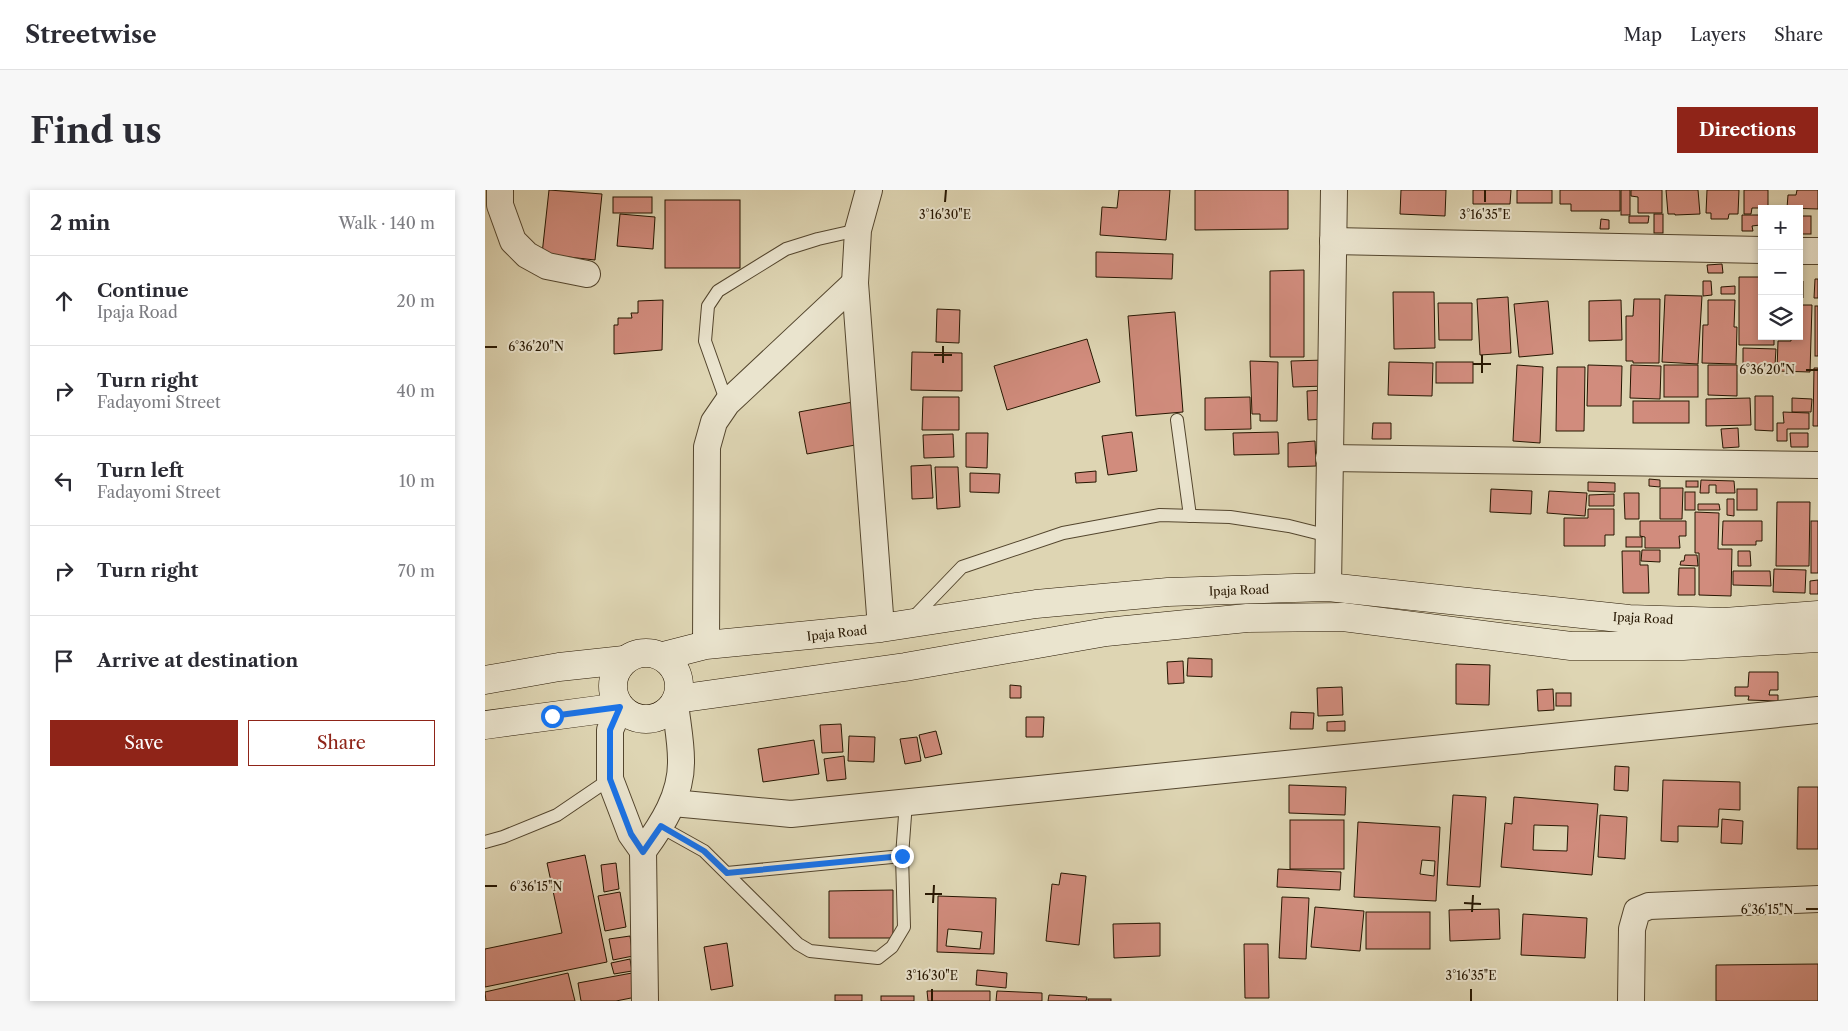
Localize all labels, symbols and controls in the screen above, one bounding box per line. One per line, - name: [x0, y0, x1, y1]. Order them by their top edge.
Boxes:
- text: Streetwise: [25, 20, 157, 49]
- text: Map: [1624, 24, 1662, 46]
- text: Layers: [1690, 24, 1746, 46]
- text: Share: [1774, 24, 1823, 46]
- button: Directions: [1677, 107, 1818, 153]
- text: Find us: [30, 109, 162, 152]
- map controls: [1758, 205, 1803, 340]
- button: +: [1758, 205, 1803, 250]
- text: 3°16'30"E: [919, 207, 971, 222]
- text: 3°16'35"E: [1460, 207, 1510, 222]
- text: 2 min: [50, 210, 110, 235]
- text: Walk · 140 m: [338, 213, 435, 233]
- button: −: [1758, 250, 1803, 295]
- text: Continue: [97, 279, 189, 302]
- icon: ahead: [50, 287, 78, 315]
- text: 20 m: [396, 291, 435, 311]
- button: layers: [1758, 295, 1803, 340]
- text: Ipaja Road: [97, 302, 178, 322]
- text: 6°36'20"N: [508, 339, 564, 354]
- text: 6°36'20"N: [1739, 362, 1795, 377]
- text: Turn right: [97, 369, 198, 392]
- icon: right: [50, 377, 78, 405]
- text: 40 m: [396, 381, 435, 401]
- text: Fadayomi Street: [97, 392, 221, 412]
- text: Turn left: [97, 459, 184, 482]
- icon: left: [50, 467, 78, 495]
- text: 10 m: [399, 471, 435, 491]
- text: Fadayomi Street: [97, 482, 221, 502]
- icon: right: [50, 557, 78, 585]
- text: Turn right: [97, 559, 198, 582]
- text: 70 m: [398, 561, 435, 581]
- street label: Ipaja Road: [1208, 581, 1270, 599]
- street label: Ipaja Road: [1612, 609, 1674, 627]
- street label: Ipaja Road: [806, 622, 869, 644]
- icon: arrive: [50, 647, 78, 675]
- text: Arrive at destination: [97, 649, 298, 672]
- route start: [541, 705, 564, 728]
- button: Save: [50, 720, 238, 766]
- button: Share: [248, 720, 435, 766]
- route end: [891, 845, 914, 868]
- text: 6°36'15"N: [510, 879, 562, 894]
- text: 6°36'15"N: [1741, 902, 1793, 917]
- text: 3°16'30"E: [906, 968, 958, 983]
- text: 3°16'35"E: [1446, 968, 1496, 983]

